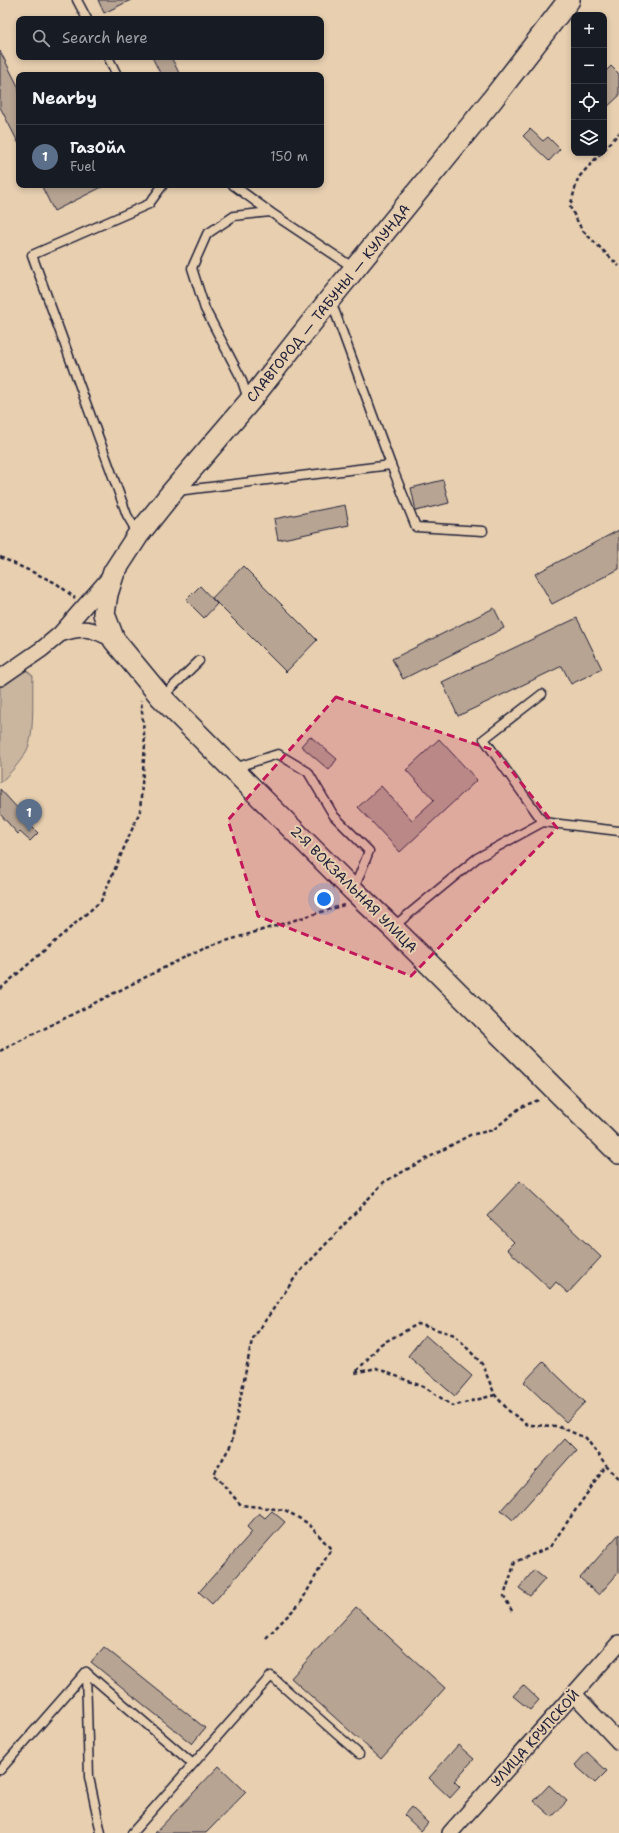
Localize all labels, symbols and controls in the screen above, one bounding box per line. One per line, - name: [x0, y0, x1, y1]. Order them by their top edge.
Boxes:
- map controls: [571, 12, 607, 156]
- button: +: [571, 12, 607, 48]
- search box: [16, 16, 324, 60]
- icon: search: [30, 27, 52, 49]
- text: Search here: [62, 28, 148, 48]
- button: −: [571, 48, 607, 84]
- button: locate: [571, 84, 607, 120]
- text: Nearby: [32, 87, 97, 109]
- button: layers: [571, 120, 607, 156]
- text: ГазОйл: [70, 138, 125, 158]
- text: 1: [42, 148, 48, 165]
- text: 150 m: [270, 148, 308, 165]
- text: Fuel: [70, 158, 95, 175]
- street label: СЛАВГОРОД — ТАБУНЫ — КУЛУНДА: [242, 200, 414, 406]
- pin: 1: [16, 799, 42, 832]
- street label: 2-Я ВОКЗАЛЬНАЯ УЛИЦА: [287, 822, 421, 956]
- your location: [314, 889, 334, 909]
- street label: УЛИЦА КРУПСКОЙ: [487, 1686, 583, 1790]

